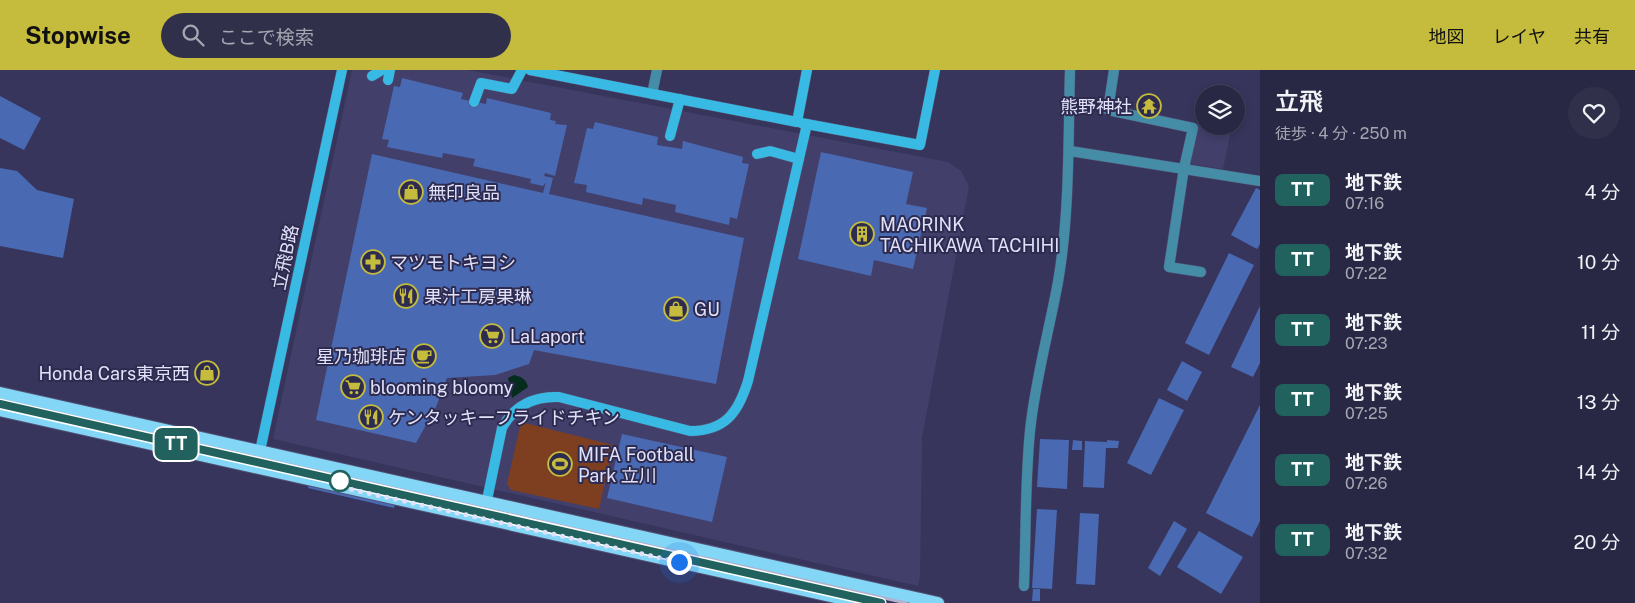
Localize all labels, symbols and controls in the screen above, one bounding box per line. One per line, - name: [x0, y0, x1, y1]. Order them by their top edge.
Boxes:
- search box: [161, 13, 511, 58]
- text: Stopwise: [25, 21, 131, 49]
- icon: search: [179, 21, 207, 49]
- text: ここで検索: [219, 26, 314, 48]
- text: 地図: [1429, 26, 1465, 47]
- text: レイヤ: [1493, 26, 1546, 47]
- text: 共有: [1574, 26, 1610, 47]
- map controls: [1195, 85, 1245, 135]
- button: layers: [1195, 85, 1245, 135]
- text: 立飛: [1275, 87, 1323, 115]
- button: heart: [1568, 87, 1620, 139]
- temple icon: 熊野神社: [1136, 93, 1162, 119]
- place label: 熊野神社: [1060, 96, 1132, 117]
- text: 徒歩 · 4 分 · 250 m: [1275, 124, 1407, 143]
- text: 地下鉄: [1345, 171, 1402, 193]
- shop icon: 無印良品: [398, 179, 424, 205]
- text: TT: [1291, 179, 1314, 200]
- text: 4 分: [1584, 181, 1620, 203]
- place label: 無印良品: [428, 182, 500, 203]
- text: 07:16: [1345, 194, 1384, 213]
- place label: MAORINK TACHIKAWA TACHIHI: [880, 214, 1059, 256]
- building icon: MAORINK TACHIKAWA TACHIHI: [849, 221, 875, 247]
- street label: 立飛B路: [268, 222, 302, 292]
- text: 地下鉄: [1345, 241, 1402, 263]
- pharmacy icon: マツモトキヨシ: [360, 249, 386, 275]
- text: TT: [1291, 249, 1314, 270]
- text: 10 分: [1577, 251, 1620, 273]
- place label: マツモトキヨシ: [390, 252, 516, 273]
- text: 07:22: [1345, 264, 1387, 283]
- restaurant icon: 果汁工房果琳: [393, 283, 419, 309]
- place label: 果汁工房果琳: [424, 286, 532, 307]
- shop icon: GU: [663, 296, 689, 322]
- place label: GU: [694, 299, 720, 320]
- text: 地下鉄: [1345, 311, 1402, 333]
- text: TT: [1291, 319, 1314, 340]
- text: 11 分: [1581, 321, 1620, 343]
- supermarket icon: LaLaport: [479, 323, 505, 349]
- place label: LaLaport: [510, 326, 585, 347]
- text: 07:23: [1345, 334, 1388, 353]
- cafe icon: 星乃珈琲店: [411, 343, 437, 369]
- place label: 星乃珈琲店: [316, 346, 406, 367]
- shop icon: Honda Cars東京西: [194, 360, 220, 386]
- place label: Honda Cars東京西: [38, 363, 190, 384]
- supermarket icon: blooming bloomy: [340, 374, 366, 400]
- place label: blooming bloomy: [370, 377, 514, 398]
- text: 地下鉄: [1345, 381, 1402, 403]
- text: TT: [1291, 389, 1314, 410]
- text: 13 分: [1577, 391, 1620, 413]
- restaurant icon: ケンタッキーフライドチキン: [358, 404, 384, 430]
- text: 07:25: [1345, 404, 1388, 423]
- place label: ケンタッキーフライドチキン: [388, 407, 620, 428]
- line badge: TT: [154, 428, 198, 460]
- text: TT: [165, 433, 187, 454]
- place label: MIFA Football Park 立川: [578, 444, 694, 486]
- sports icon: MIFA Football Park 立川: [547, 451, 573, 477]
- text: 地下鉄: [1345, 451, 1402, 473]
- text: TT: [1291, 459, 1314, 480]
- text: 14 分: [1577, 461, 1620, 483]
- unlabelled marker: [329, 470, 351, 492]
- text: 07:26: [1345, 474, 1388, 493]
- text: 地下鉄: [1345, 521, 1402, 543]
- text: TT: [1291, 529, 1314, 550]
- text: 20 分: [1573, 531, 1620, 553]
- text: 07:32: [1345, 544, 1387, 563]
- your location: [667, 550, 692, 575]

